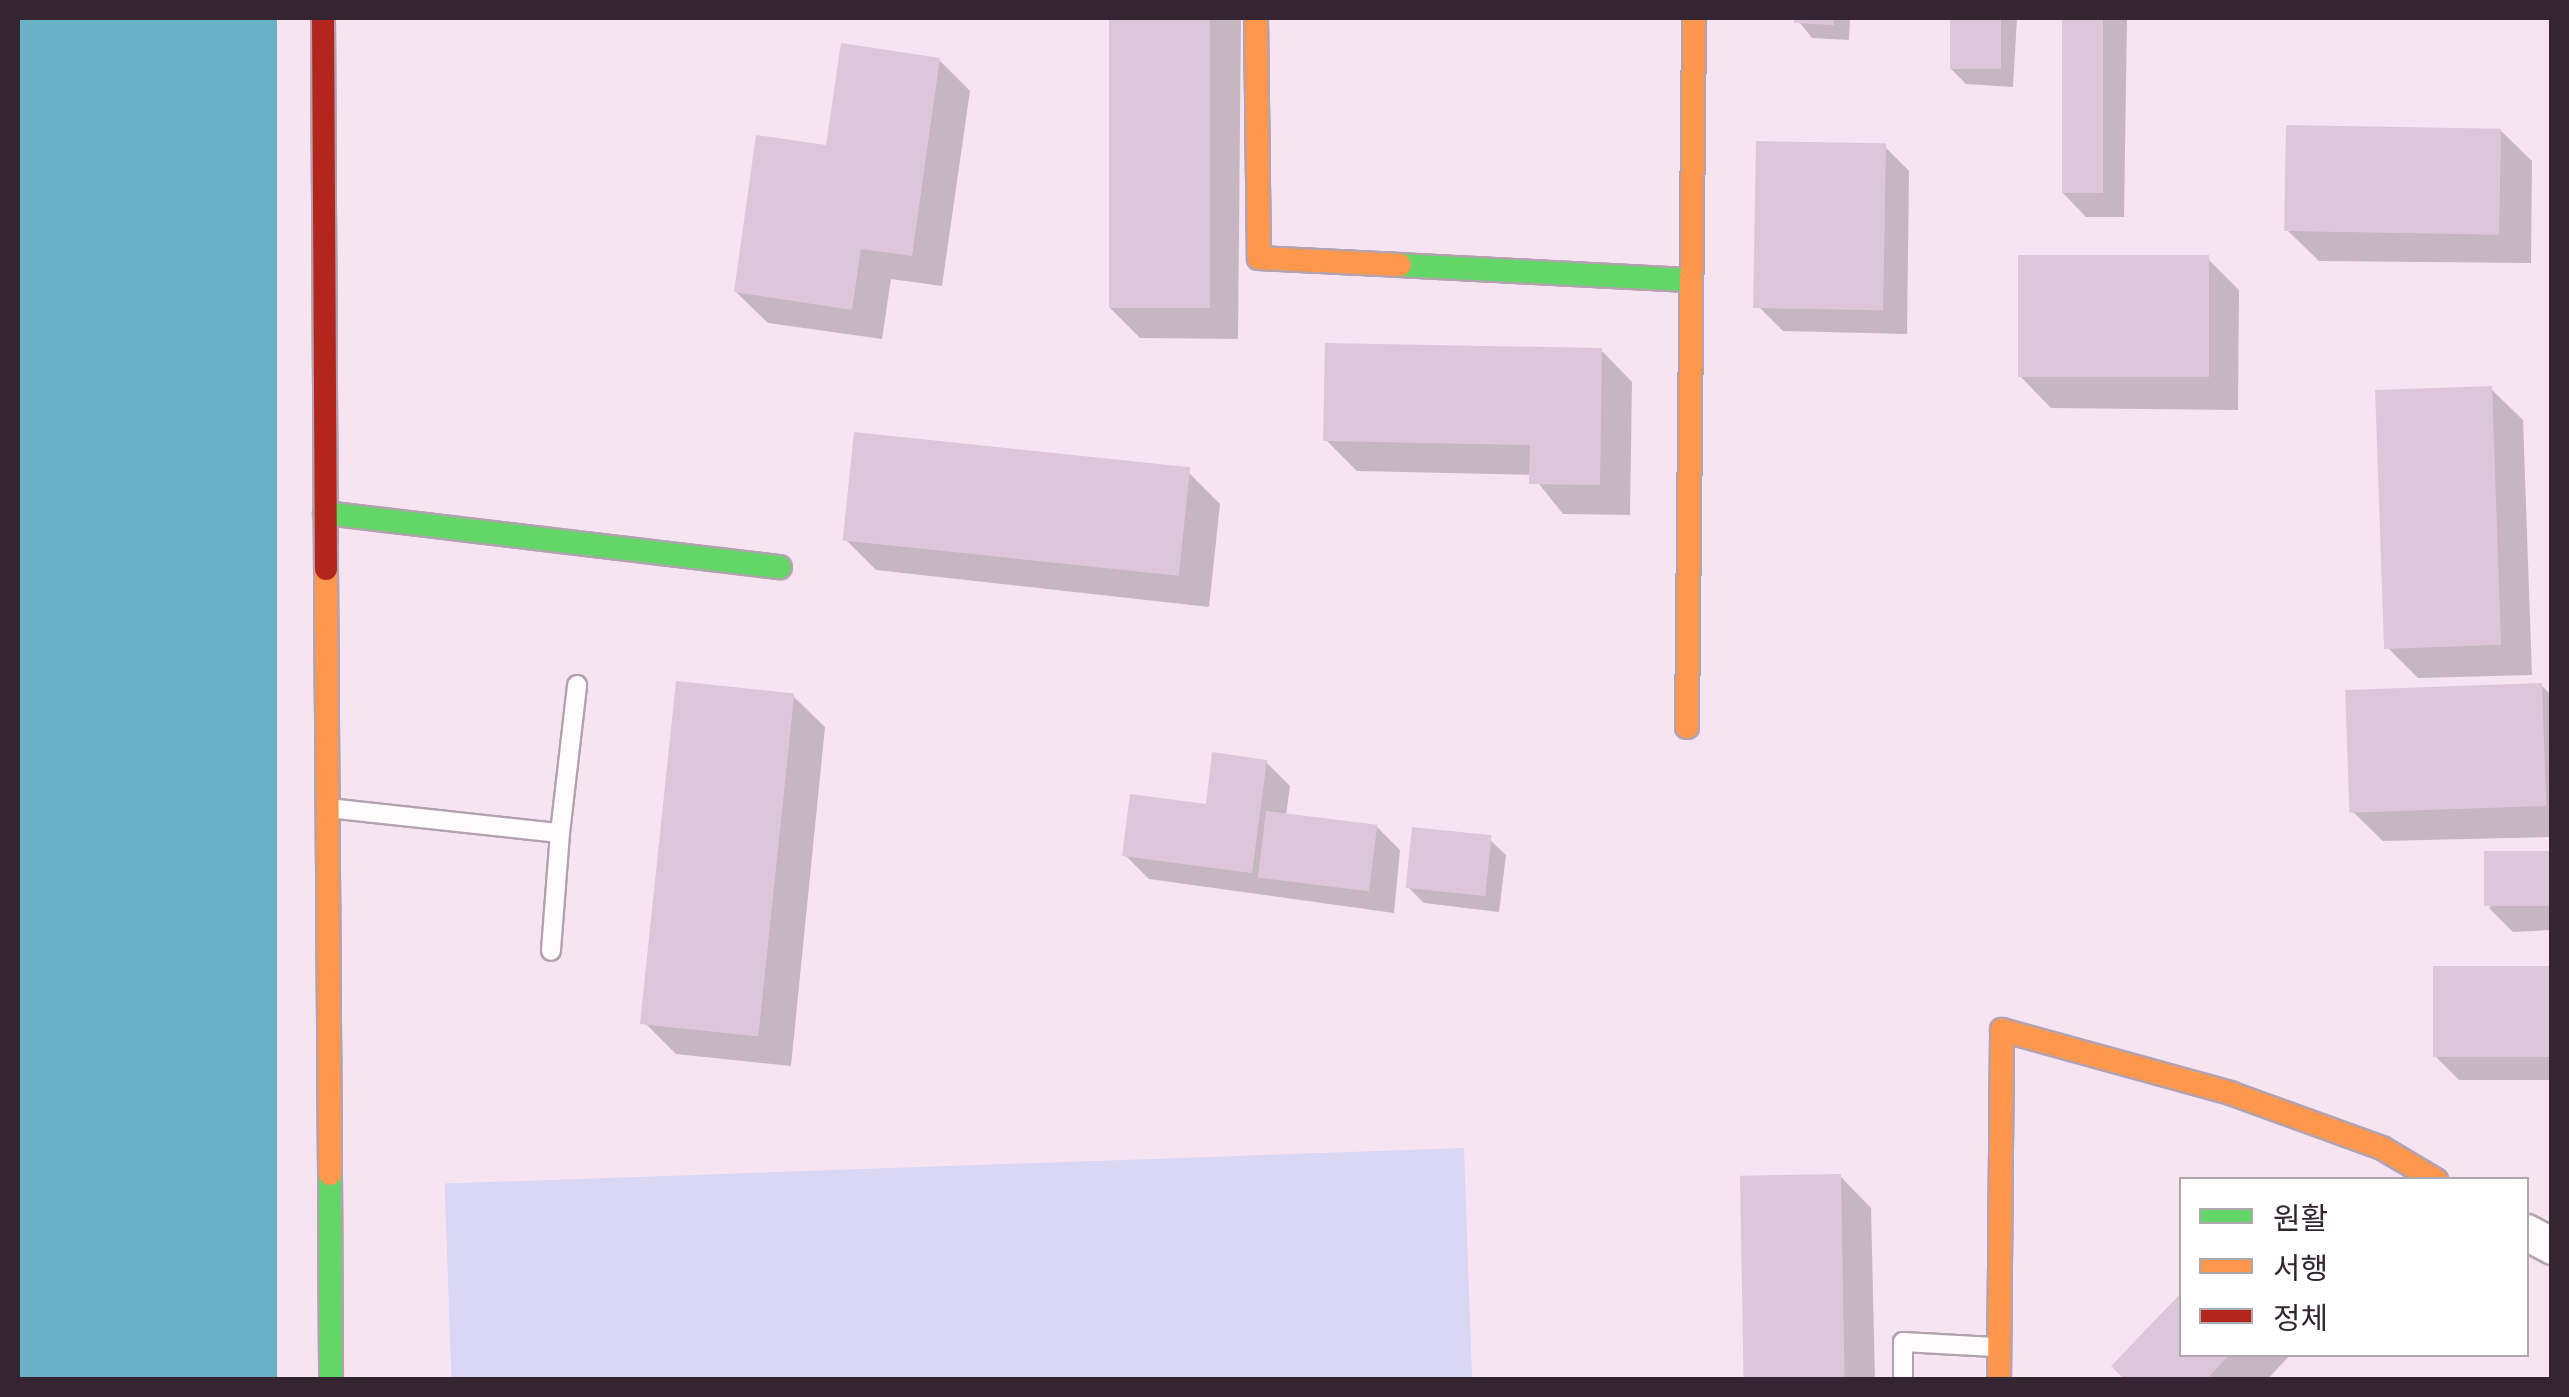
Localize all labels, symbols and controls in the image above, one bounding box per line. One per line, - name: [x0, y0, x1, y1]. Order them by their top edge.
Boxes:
- legend: [2179, 1177, 2529, 1357]
- text: 원활: [2273, 1199, 2328, 1237]
- text: 서행: [2273, 1249, 2328, 1287]
- text: 정체: [2273, 1299, 2328, 1337]

